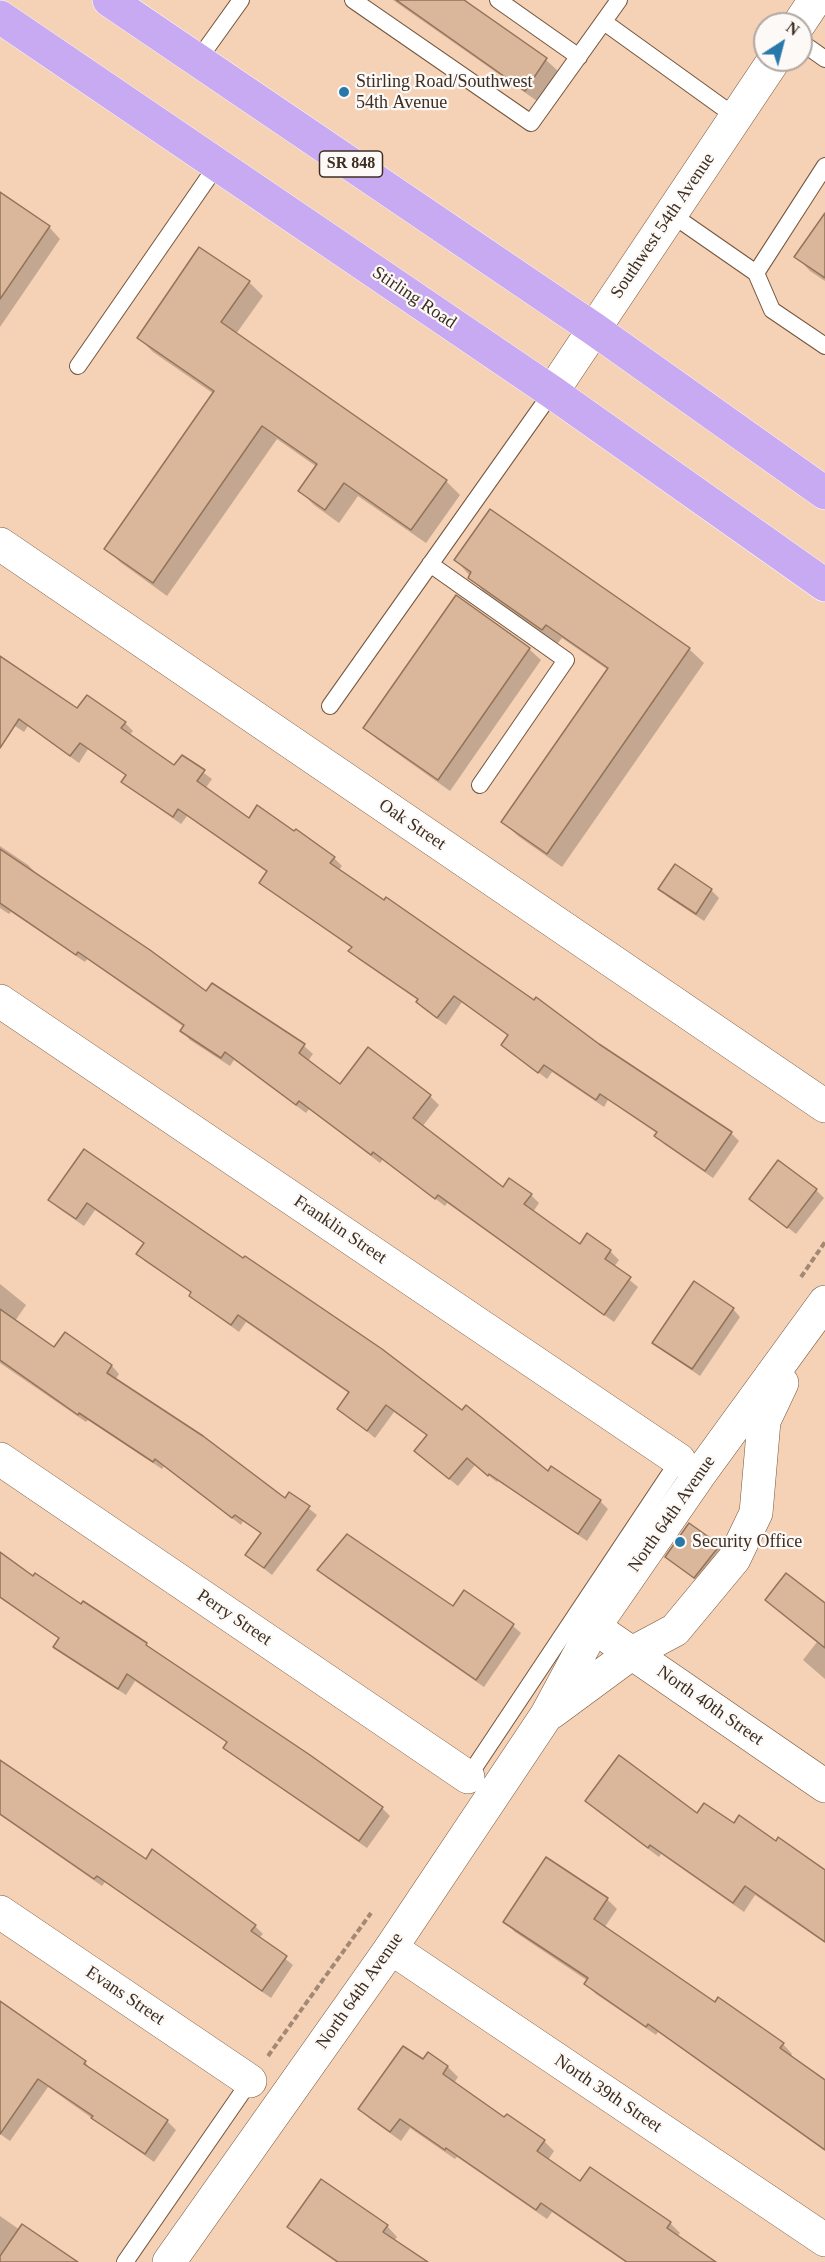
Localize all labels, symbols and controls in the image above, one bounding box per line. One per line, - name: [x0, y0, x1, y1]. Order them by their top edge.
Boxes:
- north arrow: [753, 12, 813, 72]
- text: N: [783, 18, 802, 39]
- place label: Stirling Road/Southwest 54th Avenue: [356, 71, 533, 113]
- marker: Stirling Road/Southwest 54th Avenue: [337, 85, 351, 99]
- street label: Southwest 54th Avenue: [606, 149, 720, 303]
- road number: SR 848: [320, 151, 382, 177]
- street label: Stirling Road: [368, 262, 460, 334]
- street label: Oak Street: [374, 795, 450, 855]
- street label: Franklin Street: [289, 1191, 391, 1269]
- street label: North 64th Avenue: [624, 1451, 720, 1577]
- place label: Security Office: [692, 1531, 802, 1553]
- marker: Security Office: [673, 1535, 687, 1549]
- street label: Perry Street: [193, 1585, 275, 1651]
- street label: North 40th Street: [653, 1661, 767, 1751]
- street label: North 64th Avenue: [312, 1928, 408, 2054]
- street label: Evans Street: [81, 1962, 169, 2030]
- street label: North 39th Street: [550, 2050, 666, 2138]

